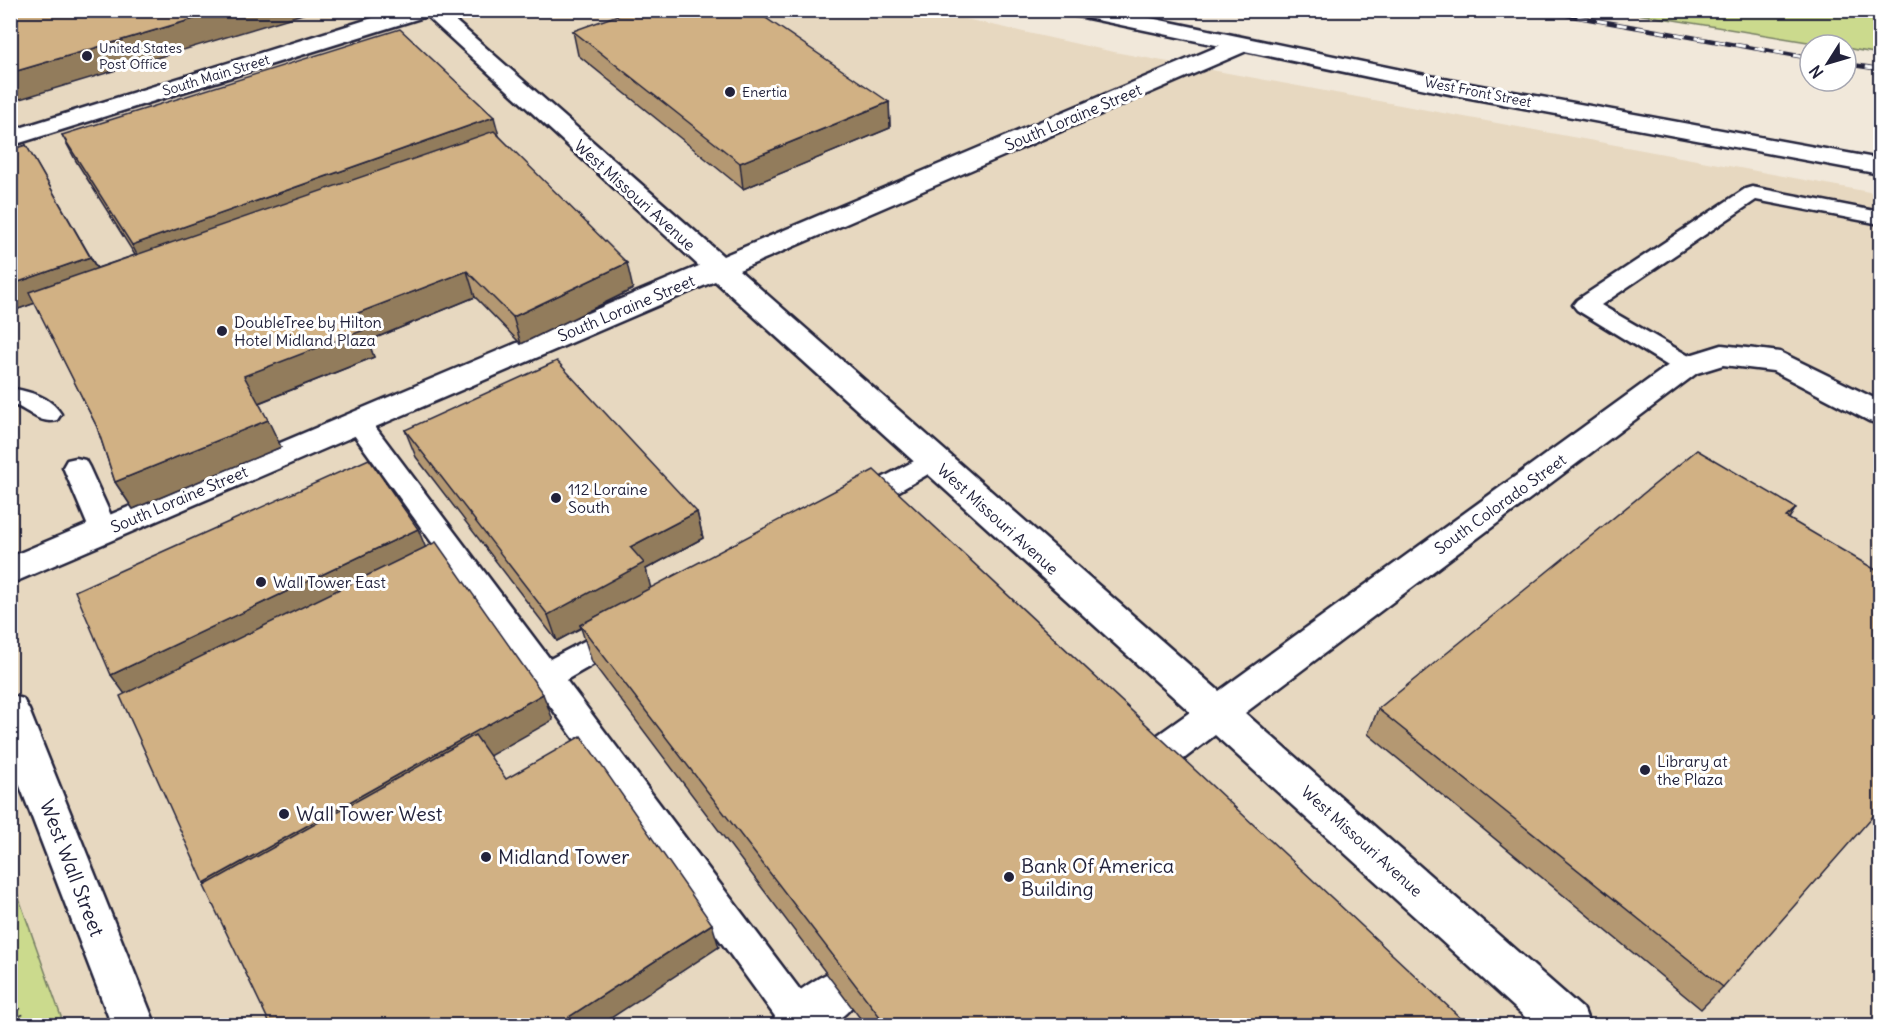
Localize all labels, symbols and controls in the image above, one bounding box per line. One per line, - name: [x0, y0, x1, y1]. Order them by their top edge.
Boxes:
- north arrow: [1798, 33, 1858, 93]
- place label: United States Post Office: [99, 39, 182, 73]
- marker: United States Post Office: [80, 49, 94, 63]
- street label: South Main Street: [160, 50, 272, 100]
- text: N: [1805, 62, 1827, 82]
- street label: West Front Street: [1423, 73, 1533, 111]
- street label: South Loraine Street: [1002, 79, 1145, 155]
- place label: Enertia: [742, 83, 787, 101]
- marker: Enertia: [723, 85, 737, 99]
- street label: West Missouri Avenue: [570, 135, 700, 255]
- street label: South Loraine Street: [555, 270, 698, 346]
- place label: DoubleTree by Hilton Hotel Midland Plaza: [234, 312, 382, 350]
- marker: DoubleTree by Hilton Hotel Midland Plaza: [215, 324, 229, 338]
- street label: South Colorado Street: [1430, 449, 1570, 559]
- street label: West Missouri Avenue: [933, 459, 1063, 579]
- street label: South Loraine Street: [108, 461, 251, 537]
- place label: 112 Loraine South: [568, 479, 648, 517]
- marker: 112 Loraine South: [549, 491, 563, 505]
- place label: Wall Tower East: [273, 572, 387, 592]
- marker: Wall Tower East: [254, 575, 268, 589]
- place label: Library at the Plaza: [1657, 751, 1728, 789]
- marker: Library at the Plaza: [1638, 763, 1652, 777]
- street label: West Missouri Avenue: [1297, 781, 1427, 901]
- street label: West Wall Street: [35, 796, 110, 940]
- place label: Wall Tower West: [296, 801, 443, 826]
- marker: Wall Tower West: [277, 807, 291, 821]
- place label: Midland Tower: [498, 844, 629, 869]
- marker: Midland Tower: [479, 850, 493, 864]
- place label: Bank Of America Building: [1021, 853, 1174, 901]
- marker: Bank Of America Building: [1002, 870, 1016, 884]

